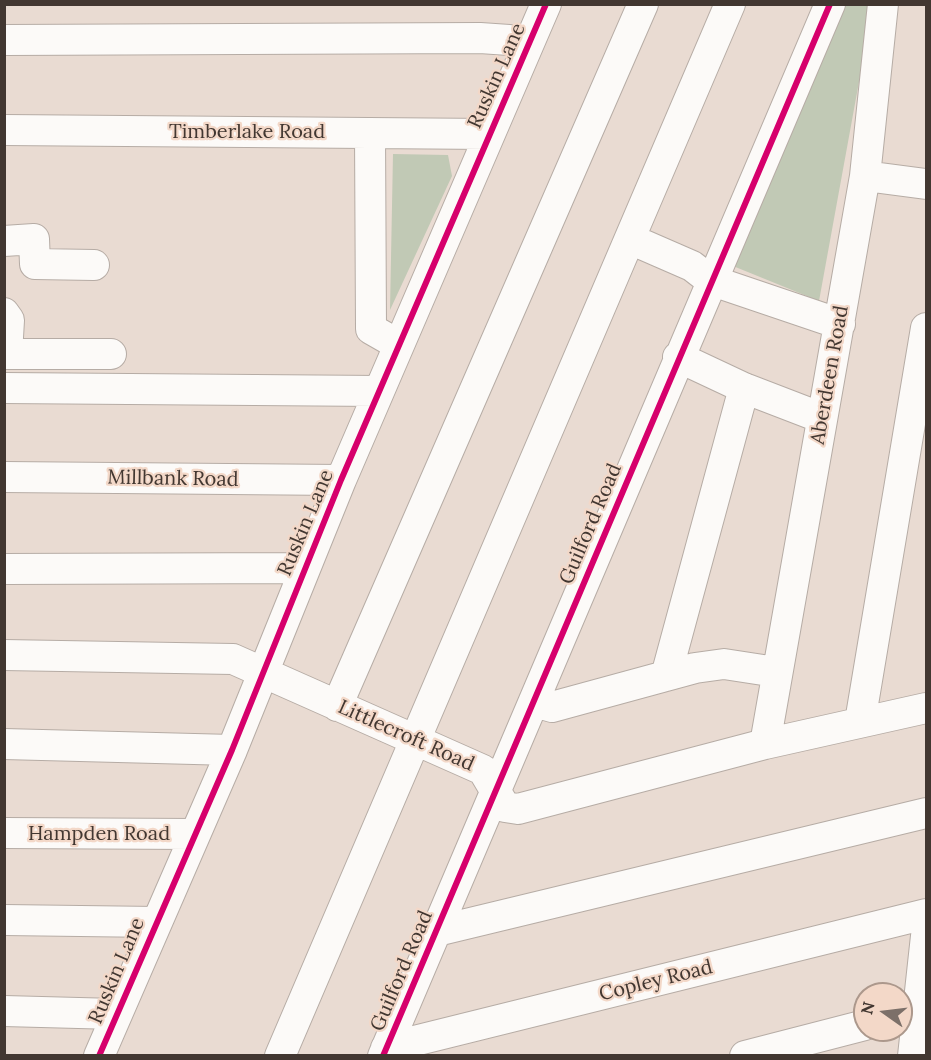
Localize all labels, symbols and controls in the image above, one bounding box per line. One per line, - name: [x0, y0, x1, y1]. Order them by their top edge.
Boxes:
- street label: Ruskin Lane: [463, 20, 531, 132]
- street label: Timberlake Road: [169, 120, 325, 144]
- street label: Aberdeen Road: [806, 304, 854, 446]
- street label: Guilford Road: [555, 460, 627, 588]
- street label: Millbank Road: [107, 466, 239, 492]
- street label: Ruskin Lane: [273, 466, 339, 580]
- street label: Littlecroft Road: [334, 695, 478, 777]
- street label: Hampden Road: [28, 822, 170, 846]
- street label: Guilford Road: [366, 907, 438, 1035]
- street label: Ruskin Lane: [84, 914, 150, 1028]
- street label: Copley Road: [597, 955, 715, 1007]
- north arrow: [853, 982, 913, 1042]
- text: N: [856, 1000, 879, 1017]

